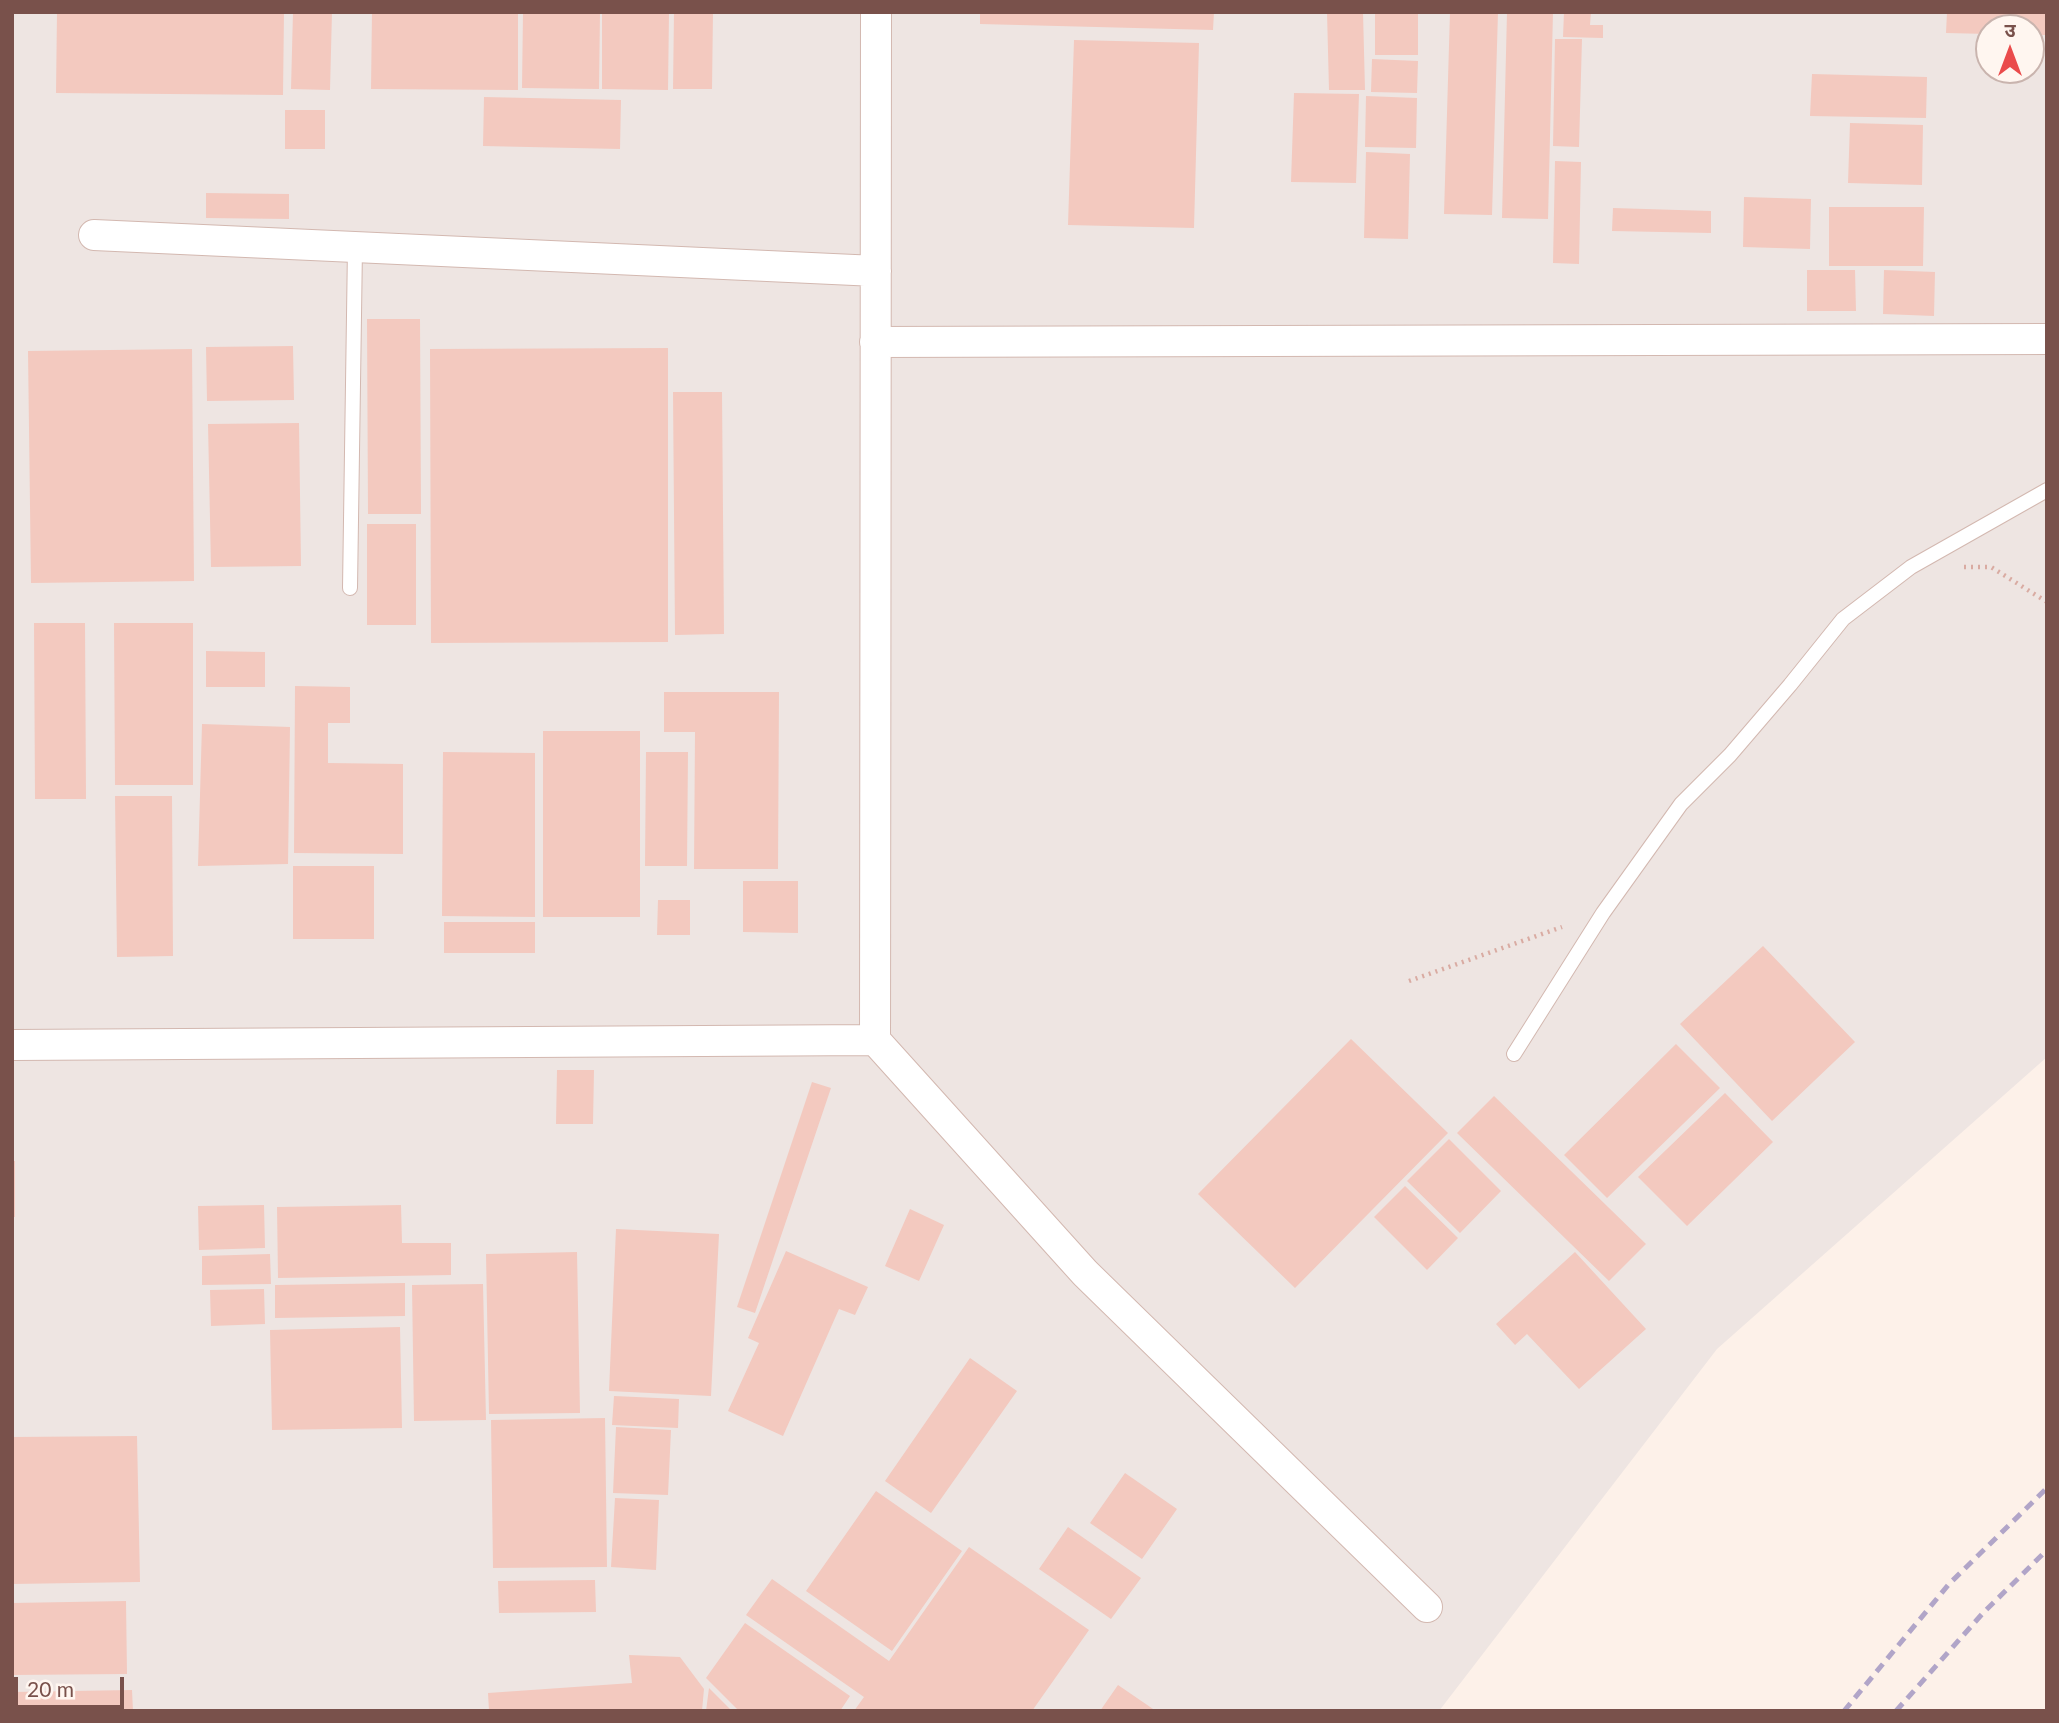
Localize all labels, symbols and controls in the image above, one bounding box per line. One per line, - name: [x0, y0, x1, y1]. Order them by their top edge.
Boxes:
- north arrow: [1975, 14, 2045, 84]
- text: उ: [2004, 18, 2016, 41]
- scale bar: [18, 1664, 128, 1708]
- text: 20 m: [27, 1676, 74, 1701]

